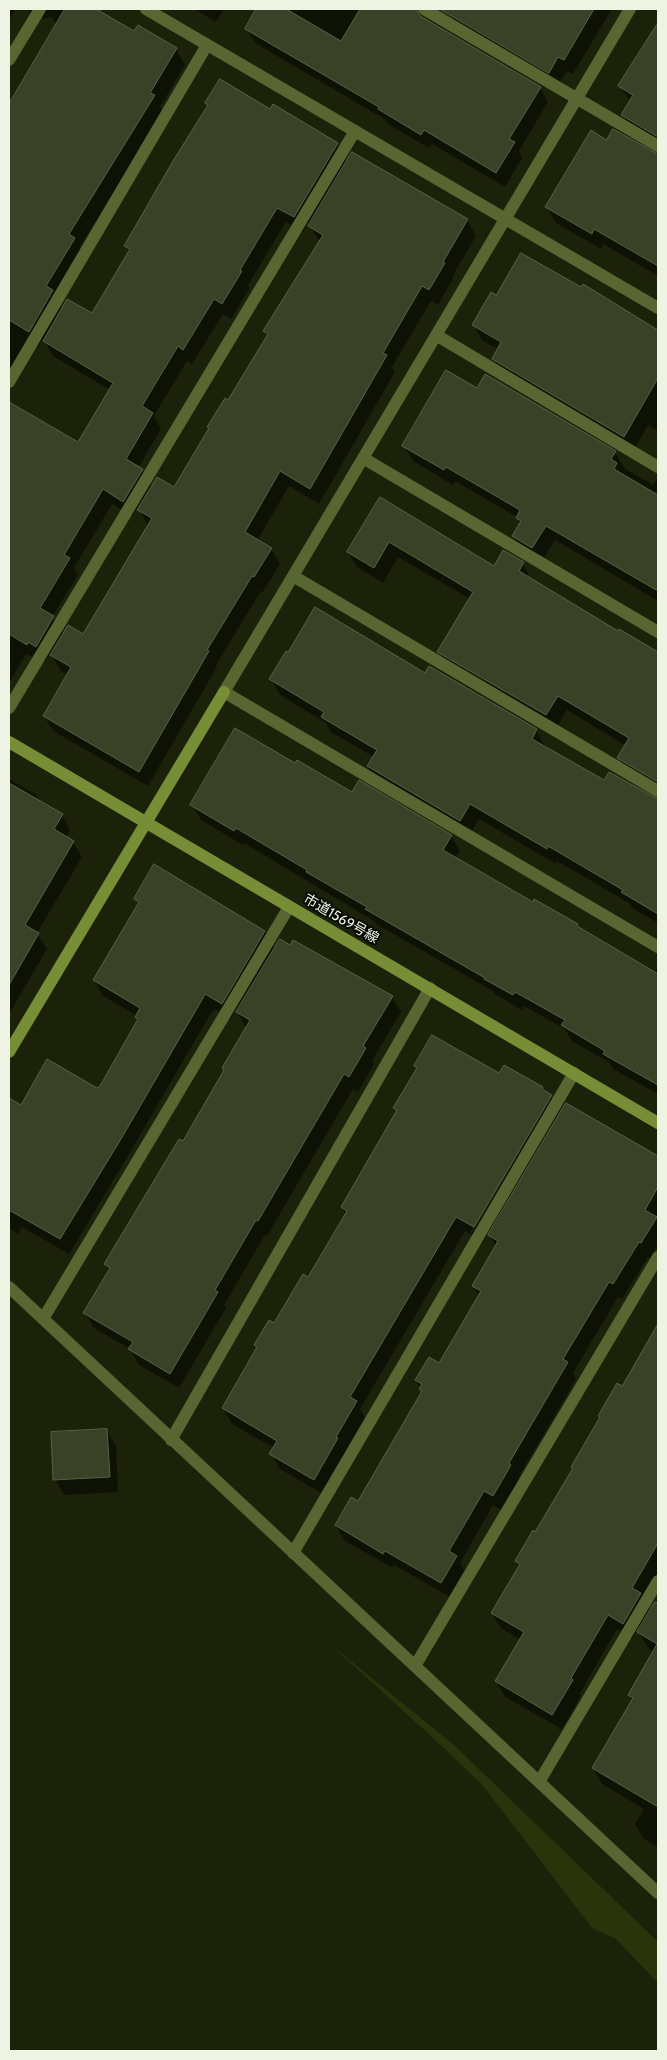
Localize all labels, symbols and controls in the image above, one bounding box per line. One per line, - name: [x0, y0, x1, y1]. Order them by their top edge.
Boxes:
- street label: 市道1569号線: [300, 891, 382, 947]

